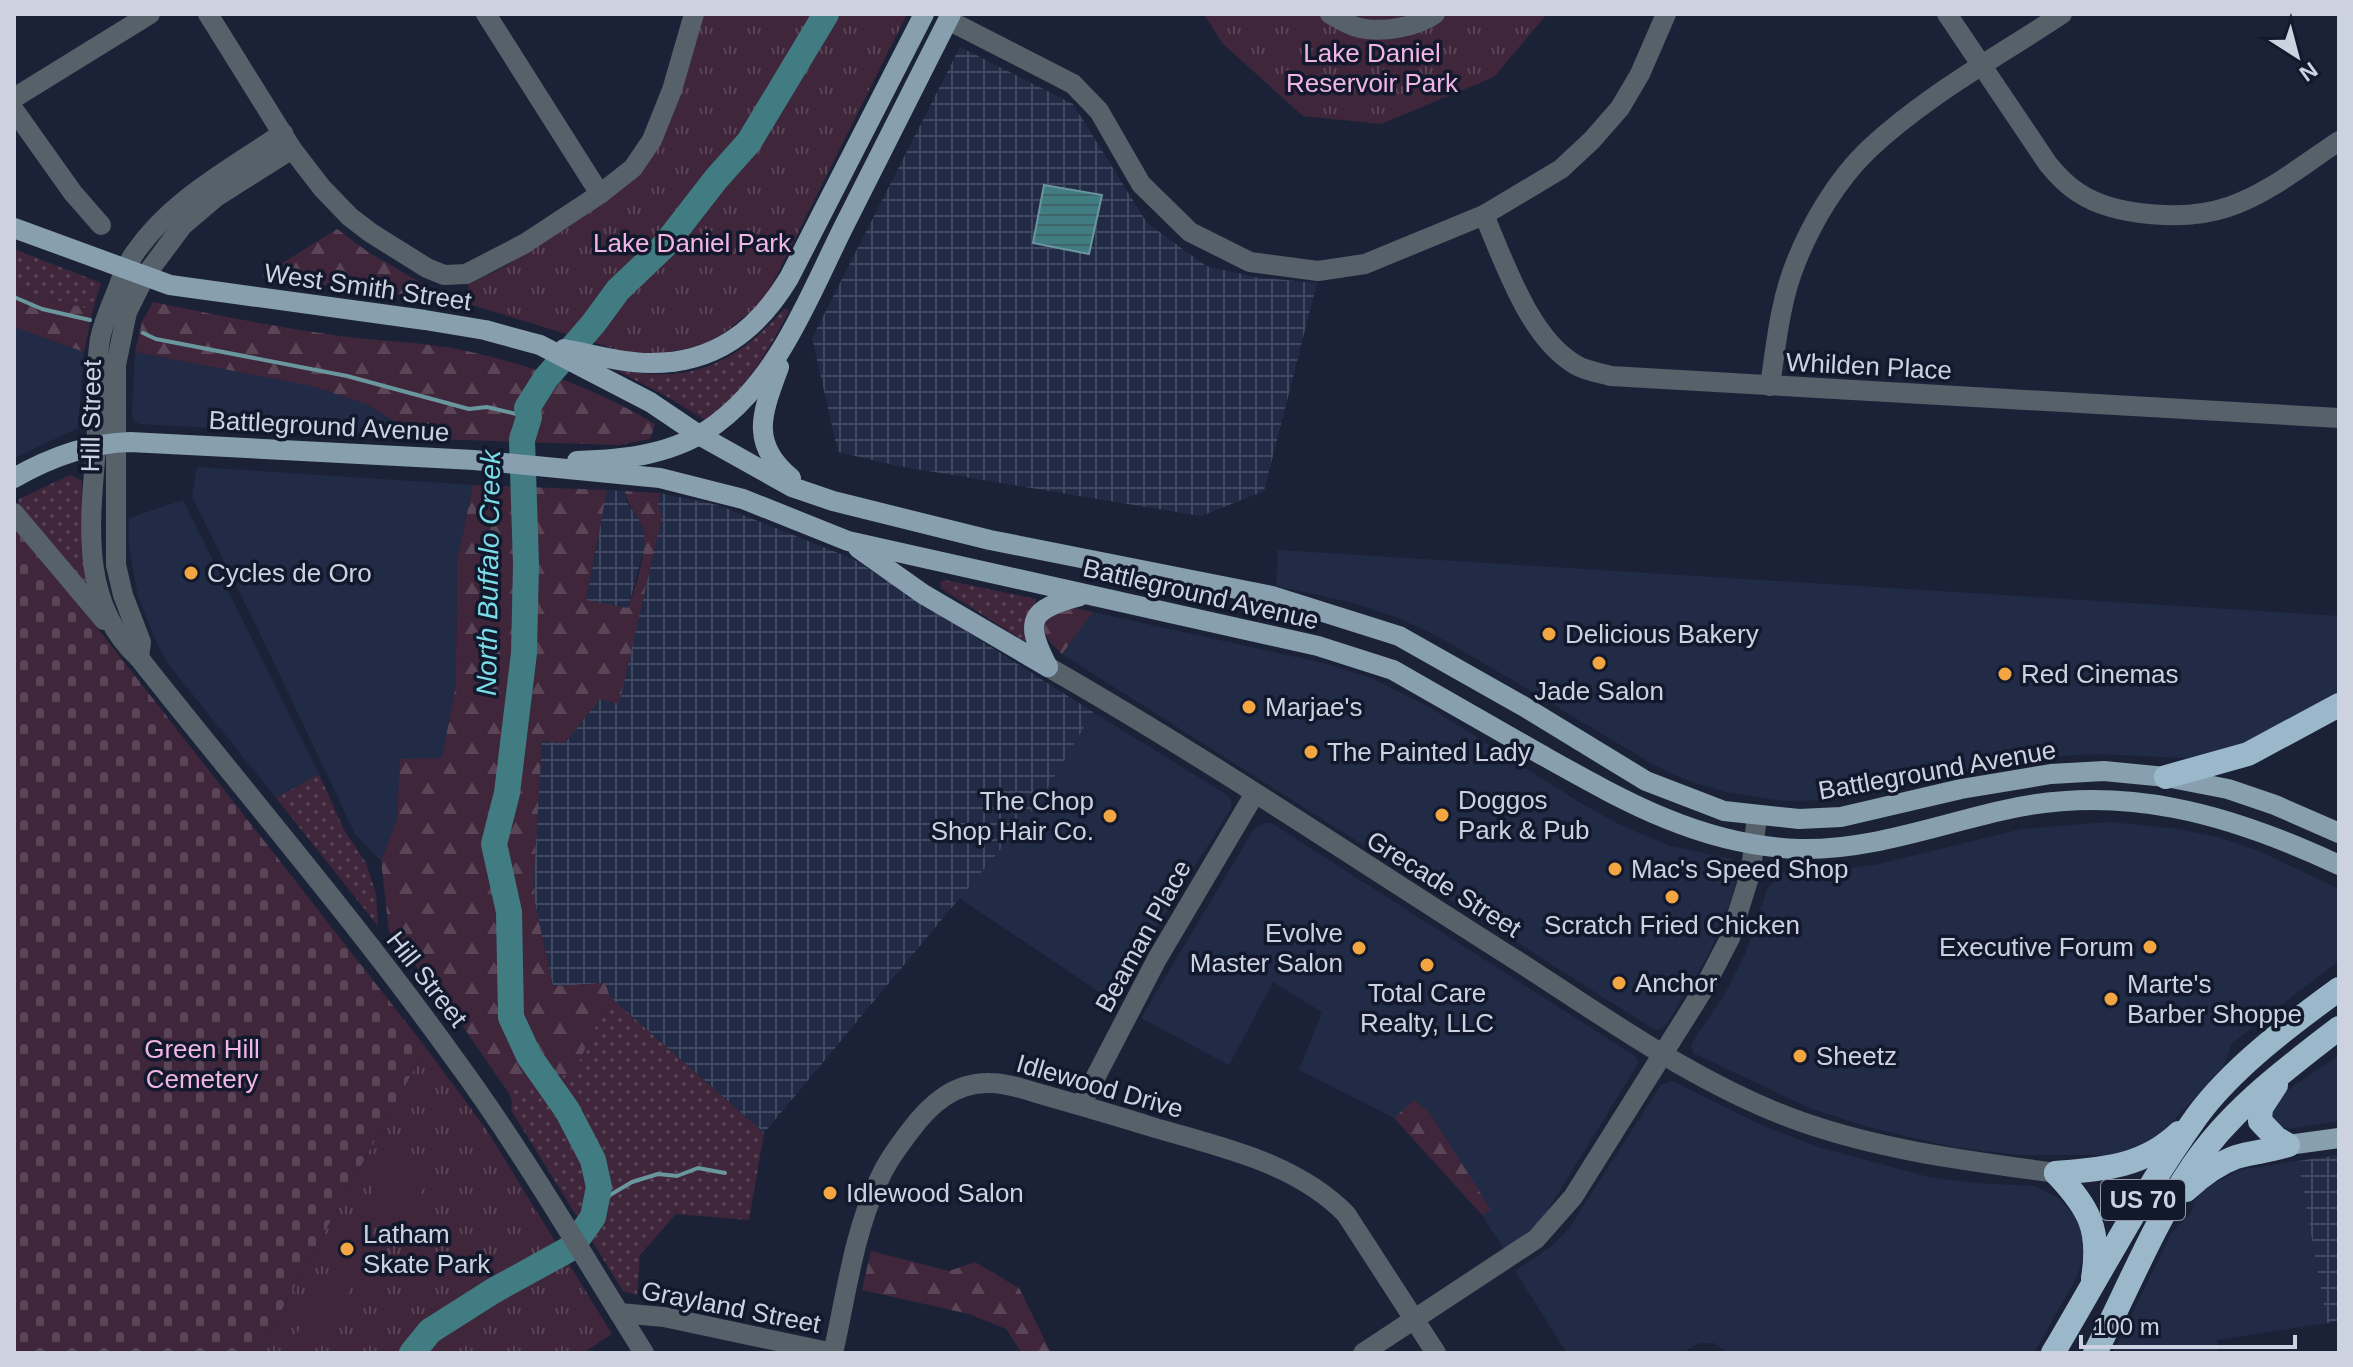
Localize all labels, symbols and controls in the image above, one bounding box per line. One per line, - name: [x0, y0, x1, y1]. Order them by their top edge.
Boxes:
- north arrow: [2257, 16, 2337, 96]
- park label: Lake Daniel Reservoir Park: [1286, 38, 1459, 98]
- text: N: [2295, 57, 2322, 87]
- park label: Lake Daniel Park: [593, 228, 792, 258]
- street label: West Smith Street: [262, 258, 474, 317]
- street label: Whilden Place: [1785, 347, 1953, 385]
- street label: Hill Street: [75, 359, 107, 473]
- street label: Battleground Avenue: [208, 405, 450, 447]
- water label: North Buffalo Creek: [471, 448, 506, 696]
- street label: Battleground Avenue: [1080, 552, 1322, 636]
- place label: Cycles de Oro: [207, 558, 372, 588]
- marker: Cycles de Oro: [182, 564, 200, 582]
- place label: Delicious Bakery: [1565, 619, 1759, 649]
- marker: Delicious Bakery: [1540, 625, 1558, 643]
- marker: Jade Salon: [1590, 654, 1608, 672]
- place label: Red Cinemas: [2021, 659, 2179, 689]
- marker: Red Cinemas: [1996, 665, 2014, 683]
- place label: Jade Salon: [1534, 676, 1664, 706]
- place label: Marjae's: [1265, 692, 1362, 722]
- marker: Marjae's: [1240, 698, 1258, 716]
- street label: Battleground Avenue: [1816, 734, 2058, 806]
- place label: The Painted Lady: [1327, 737, 1531, 767]
- marker: The Painted Lady: [1302, 743, 1320, 761]
- place label: Doggos Park & Pub: [1458, 785, 1590, 845]
- place label: The Chop Shop Hair Co.: [931, 786, 1094, 846]
- marker: Doggos Park & Pub: [1433, 806, 1451, 824]
- marker: The Chop Shop Hair Co.: [1101, 807, 1119, 825]
- street label: Grecade Street: [1361, 825, 1527, 944]
- place label: Mac's Speed Shop: [1631, 854, 1848, 884]
- street label: Beaman Place: [1089, 855, 1197, 1017]
- marker: Mac's Speed Shop: [1606, 860, 1624, 878]
- marker: Scratch Fried Chicken: [1663, 888, 1681, 906]
- place label: Scratch Fried Chicken: [1544, 910, 1800, 940]
- place label: Evolve Master Salon: [1190, 918, 1343, 978]
- street label: Hill Street: [380, 925, 474, 1033]
- place label: Executive Forum: [1939, 932, 2134, 962]
- marker: Executive Forum: [2141, 938, 2159, 956]
- marker: Evolve Master Salon: [1350, 939, 1368, 957]
- marker: Total Care Realty, LLC: [1418, 956, 1436, 974]
- place label: Anchor: [1635, 968, 1718, 998]
- place label: Marte's Barber Shoppe: [2127, 969, 2302, 1029]
- marker: Anchor: [1610, 974, 1628, 992]
- place label: Total Care Realty, LLC: [1360, 978, 1494, 1038]
- marker: Marte's Barber Shoppe: [2102, 990, 2120, 1008]
- park label: Green Hill Cemetery: [144, 1034, 260, 1094]
- place label: Sheetz: [1816, 1041, 1897, 1071]
- marker: Sheetz: [1791, 1047, 1809, 1065]
- street label: Idlewood Drive: [1013, 1048, 1187, 1124]
- place label: Idlewood Salon: [846, 1178, 1024, 1208]
- road number: US 70: [2101, 1180, 2185, 1220]
- marker: Idlewood Salon: [821, 1184, 839, 1202]
- place label: Latham Skate Park: [363, 1219, 491, 1279]
- marker: Latham Skate Park: [338, 1240, 356, 1258]
- street label: Grayland Street: [639, 1275, 824, 1339]
- scale bar: [2081, 1299, 2295, 1349]
- text: 100 m: [2093, 1313, 2160, 1340]

